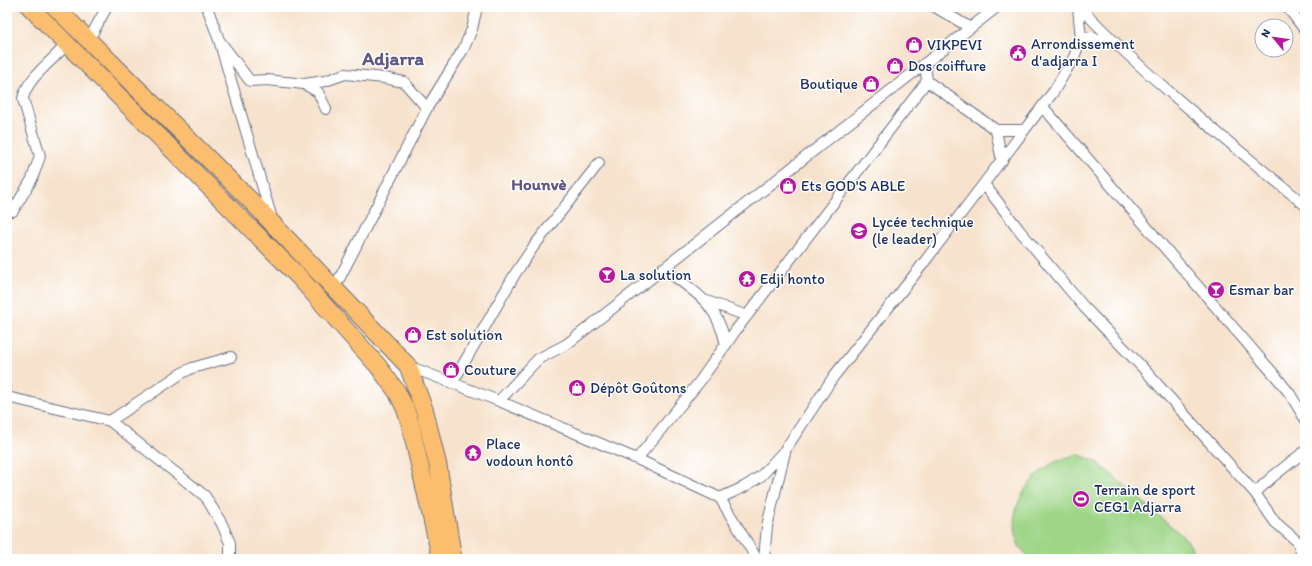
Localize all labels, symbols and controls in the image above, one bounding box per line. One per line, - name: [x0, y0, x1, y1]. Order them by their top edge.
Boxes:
- north arrow: [1254, 18, 1294, 58]
- text: N: [1258, 27, 1273, 40]
- shop icon: VIKPEVI: [904, 35, 924, 55]
- place label: Arrondissement d'adjarra I: [1031, 35, 1135, 70]
- place label: VIKPEVI: [927, 36, 982, 54]
- public building icon: Arrondissement d'adjarra I: [1008, 43, 1028, 63]
- district label: Adjarra: [361, 47, 424, 70]
- shop icon: Dos coiffure: [885, 56, 905, 76]
- place label: Dos coiffure: [908, 57, 986, 75]
- shop icon: Boutique: [861, 74, 881, 94]
- place label: Boutique: [800, 75, 858, 93]
- district label: Hounvè: [511, 174, 567, 194]
- shop icon: Ets GOD'S ABLE: [778, 176, 798, 196]
- place label: Ets GOD'S ABLE: [801, 177, 905, 195]
- place label: Lycée technique (le leader): [872, 213, 974, 248]
- school or university icon: Lycée technique (le leader): [849, 221, 869, 241]
- bar icon: La solution: [597, 265, 617, 285]
- place label: La solution: [620, 266, 692, 284]
- temple icon: Edji honto: [737, 269, 757, 289]
- place label: Edji honto: [760, 270, 825, 288]
- bar icon: Esmar bar: [1206, 280, 1226, 300]
- place label: Esmar bar: [1229, 281, 1294, 299]
- shop icon: Est solution: [403, 325, 423, 345]
- place label: Est solution: [426, 326, 503, 344]
- shop icon: Couture: [441, 360, 461, 380]
- place label: Couture: [464, 361, 516, 379]
- shop icon: Dépôt Goûtons: [567, 378, 587, 398]
- place label: Dépôt Goûtons: [590, 379, 687, 397]
- place label: Place vodoun hontô: [486, 435, 573, 470]
- temple icon: Place vodoun hontô: [463, 443, 483, 463]
- place label: Terrain de sport CEG1 Adjarra: [1094, 481, 1196, 516]
- sports icon: Terrain de sport CEG1 Adjarra: [1071, 489, 1091, 509]

